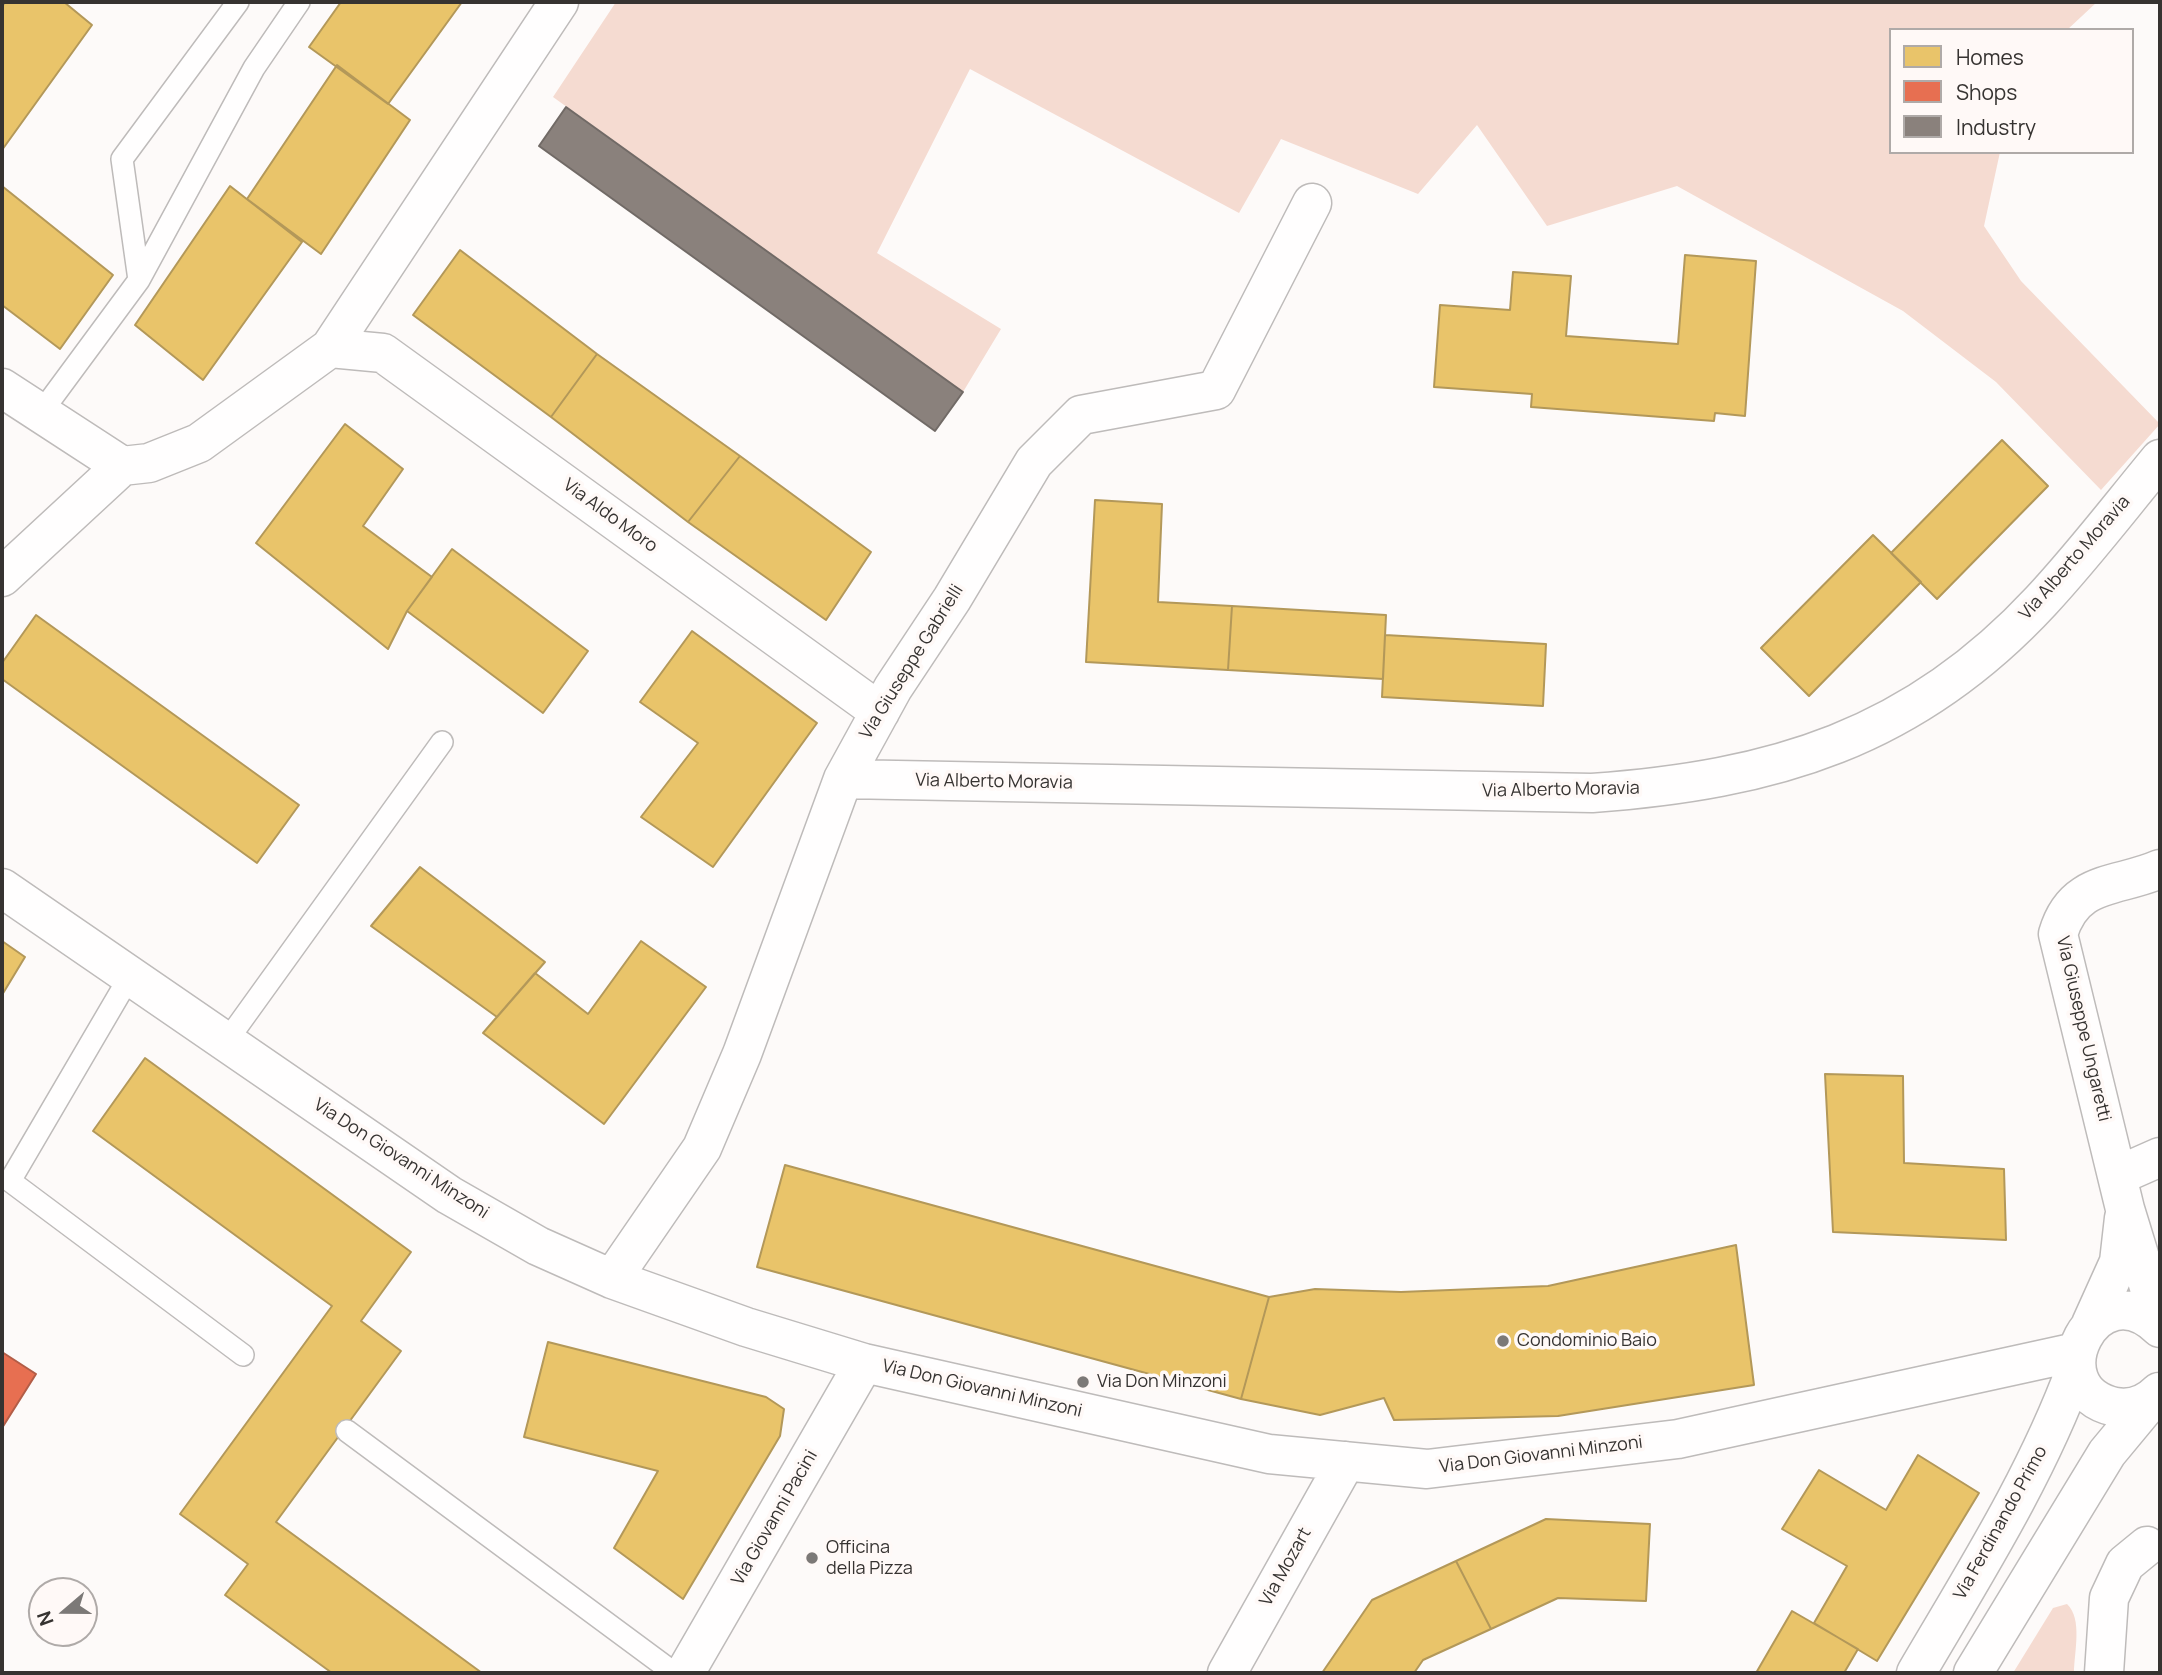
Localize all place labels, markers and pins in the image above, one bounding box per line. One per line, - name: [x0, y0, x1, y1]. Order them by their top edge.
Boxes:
- place label: Condominio Baio: [1517, 1330, 1657, 1352]
- marker: Condominio Baio: [1495, 1333, 1511, 1349]
- place label: Via Don Minzoni: [1097, 1371, 1227, 1393]
- marker: Via Don Minzoni: [1075, 1374, 1091, 1390]
- place label: Officina della Pizza: [826, 1537, 913, 1580]
- marker: Officina della Pizza: [804, 1550, 820, 1566]

